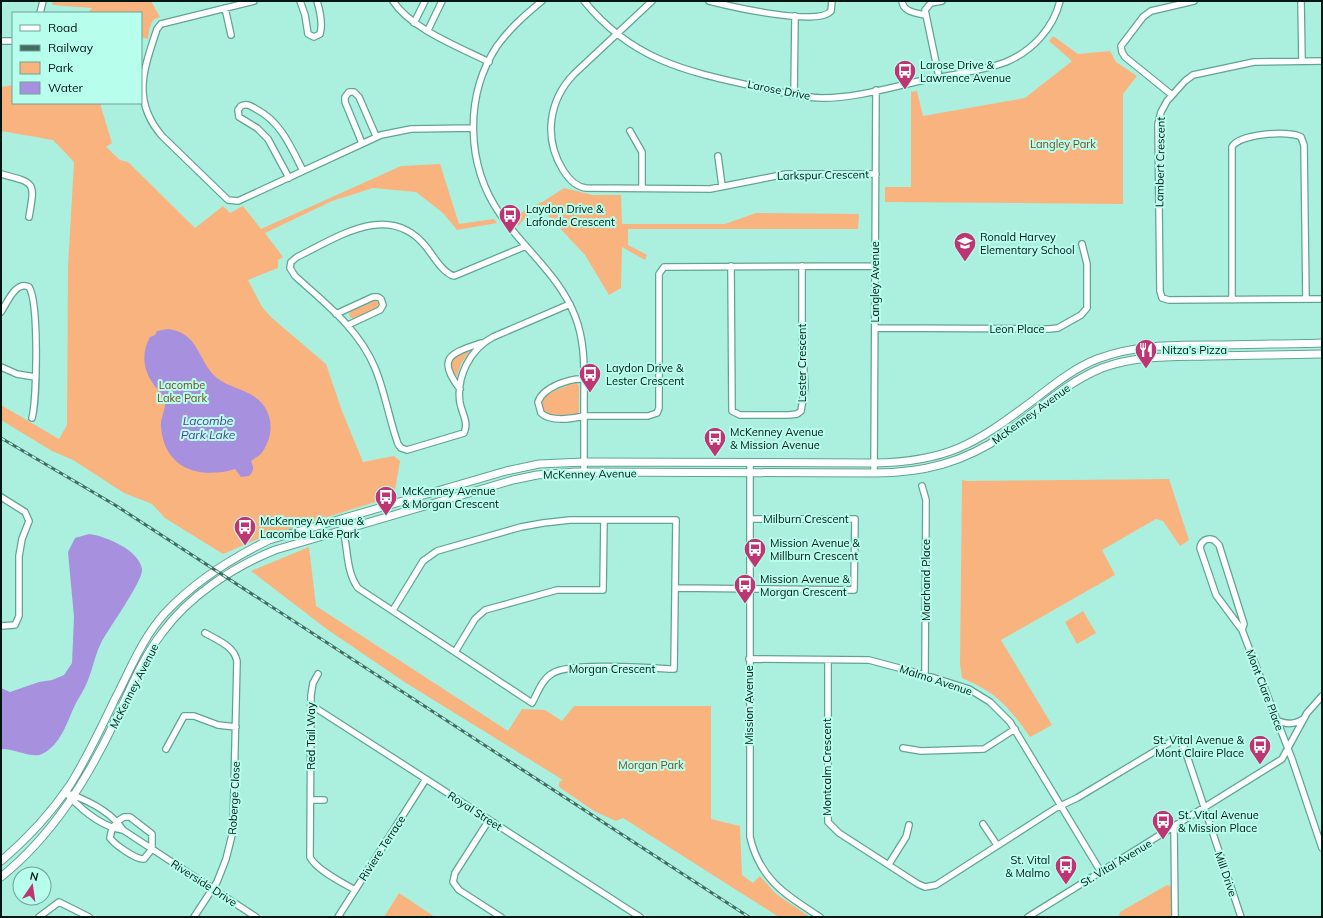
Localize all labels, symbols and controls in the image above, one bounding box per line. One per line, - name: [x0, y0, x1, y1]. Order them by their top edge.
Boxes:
- legend: [12, 12, 142, 104]
- text: Road: [48, 20, 77, 35]
- text: Railway: [48, 40, 94, 55]
- bus stop icon: Larose Drive & Lawrence Avenue: [892, 58, 918, 91]
- place label: Larose Drive & Lawrence Avenue: [920, 58, 1011, 85]
- text: Park: [48, 60, 74, 75]
- street label: Larose Drive: [746, 77, 812, 103]
- text: Water: [48, 80, 84, 95]
- street label: Lambert Crescent: [1152, 117, 1168, 207]
- park label: Langley Park: [1030, 137, 1096, 151]
- street label: Larkspur Crescent: [777, 167, 869, 183]
- bus stop icon: Laydon Drive & Lafonde Crescent: [497, 202, 523, 235]
- place label: Laydon Drive & Lafonde Crescent: [526, 202, 615, 229]
- school or university icon: Ronald Harvey Elementary School: [952, 230, 978, 263]
- place label: Ronald Harvey Elementary School: [980, 230, 1075, 257]
- street label: Langley Avenue: [868, 241, 882, 323]
- street label: Leon Place: [989, 322, 1045, 336]
- street label: Lester Crescent: [795, 324, 809, 402]
- restaurant icon: Nitza’s Pizza: [1133, 337, 1159, 370]
- place label: Nitza’s Pizza: [1162, 343, 1227, 357]
- bus stop icon: Laydon Drive & Lester Crescent: [577, 361, 603, 394]
- place label: Laydon Drive & Lester Crescent: [606, 361, 685, 388]
- park label: Lacombe Lake Park: [157, 378, 207, 405]
- street label: McKenney Avenue: [989, 381, 1073, 447]
- water label: Lacombe Park Lake: [181, 413, 236, 442]
- bus stop icon: McKenney Avenue & Mission Avenue: [702, 425, 728, 458]
- place label: McKenney Avenue & Mission Avenue: [730, 425, 824, 452]
- street label: McKenney Avenue: [543, 466, 637, 482]
- bus stop icon: McKenney Avenue & Morgan Crescent: [373, 484, 399, 517]
- place label: McKenney Avenue & Morgan Crescent: [402, 484, 499, 511]
- street label: Milburn Crescent: [763, 512, 849, 526]
- bus stop icon: McKenney Avenue & Lacombe Lake Park: [232, 514, 258, 547]
- place label: McKenney Avenue & Lacombe Lake Park: [260, 514, 364, 541]
- bus stop icon: Mission Avenue & Millburn Crescent: [742, 536, 768, 569]
- place label: Mission Avenue & Millburn Crescent: [770, 536, 860, 563]
- street label: Marchand Place: [919, 539, 933, 621]
- bus stop icon: Mission Avenue & Morgan Crescent: [732, 572, 758, 605]
- place label: Mission Avenue & Morgan Crescent: [760, 572, 850, 599]
- street label: McKenney Avenue: [107, 641, 161, 731]
- street label: Mont Clare Place: [1243, 647, 1287, 733]
- street label: Morgan Crescent: [569, 662, 655, 676]
- street label: Malmo Avenue: [898, 662, 974, 698]
- street label: Mission Avenue: [742, 665, 756, 745]
- street label: Red Tail Way: [304, 702, 318, 770]
- street label: Montcalm Crescent: [820, 718, 834, 816]
- place label: St. Vital Avenue & Mont Claire Place: [1153, 733, 1245, 760]
- bus stop icon: St. Vital Avenue & Mont Claire Place: [1247, 733, 1273, 766]
- park label: Morgan Park: [618, 758, 684, 772]
- street label: Roberge Close: [225, 761, 243, 835]
- street label: Royal Street: [445, 788, 505, 834]
- bus stop icon: St. Vital Avenue & Mission Place: [1150, 808, 1176, 841]
- place label: St. Vital Avenue & Mission Place: [1178, 808, 1259, 835]
- street label: Riviere Terrace: [356, 813, 408, 883]
- street label: St. Vital Avenue: [1078, 836, 1154, 890]
- street label: Mill Drive: [1212, 850, 1240, 898]
- place label: St. Vital & Malmo: [1005, 853, 1050, 880]
- bus stop icon: St. Vital & Malmo: [1053, 853, 1079, 886]
- street label: Riverside Drive: [168, 856, 240, 910]
- north arrow: [12, 866, 52, 906]
- text: N: [29, 869, 40, 884]

